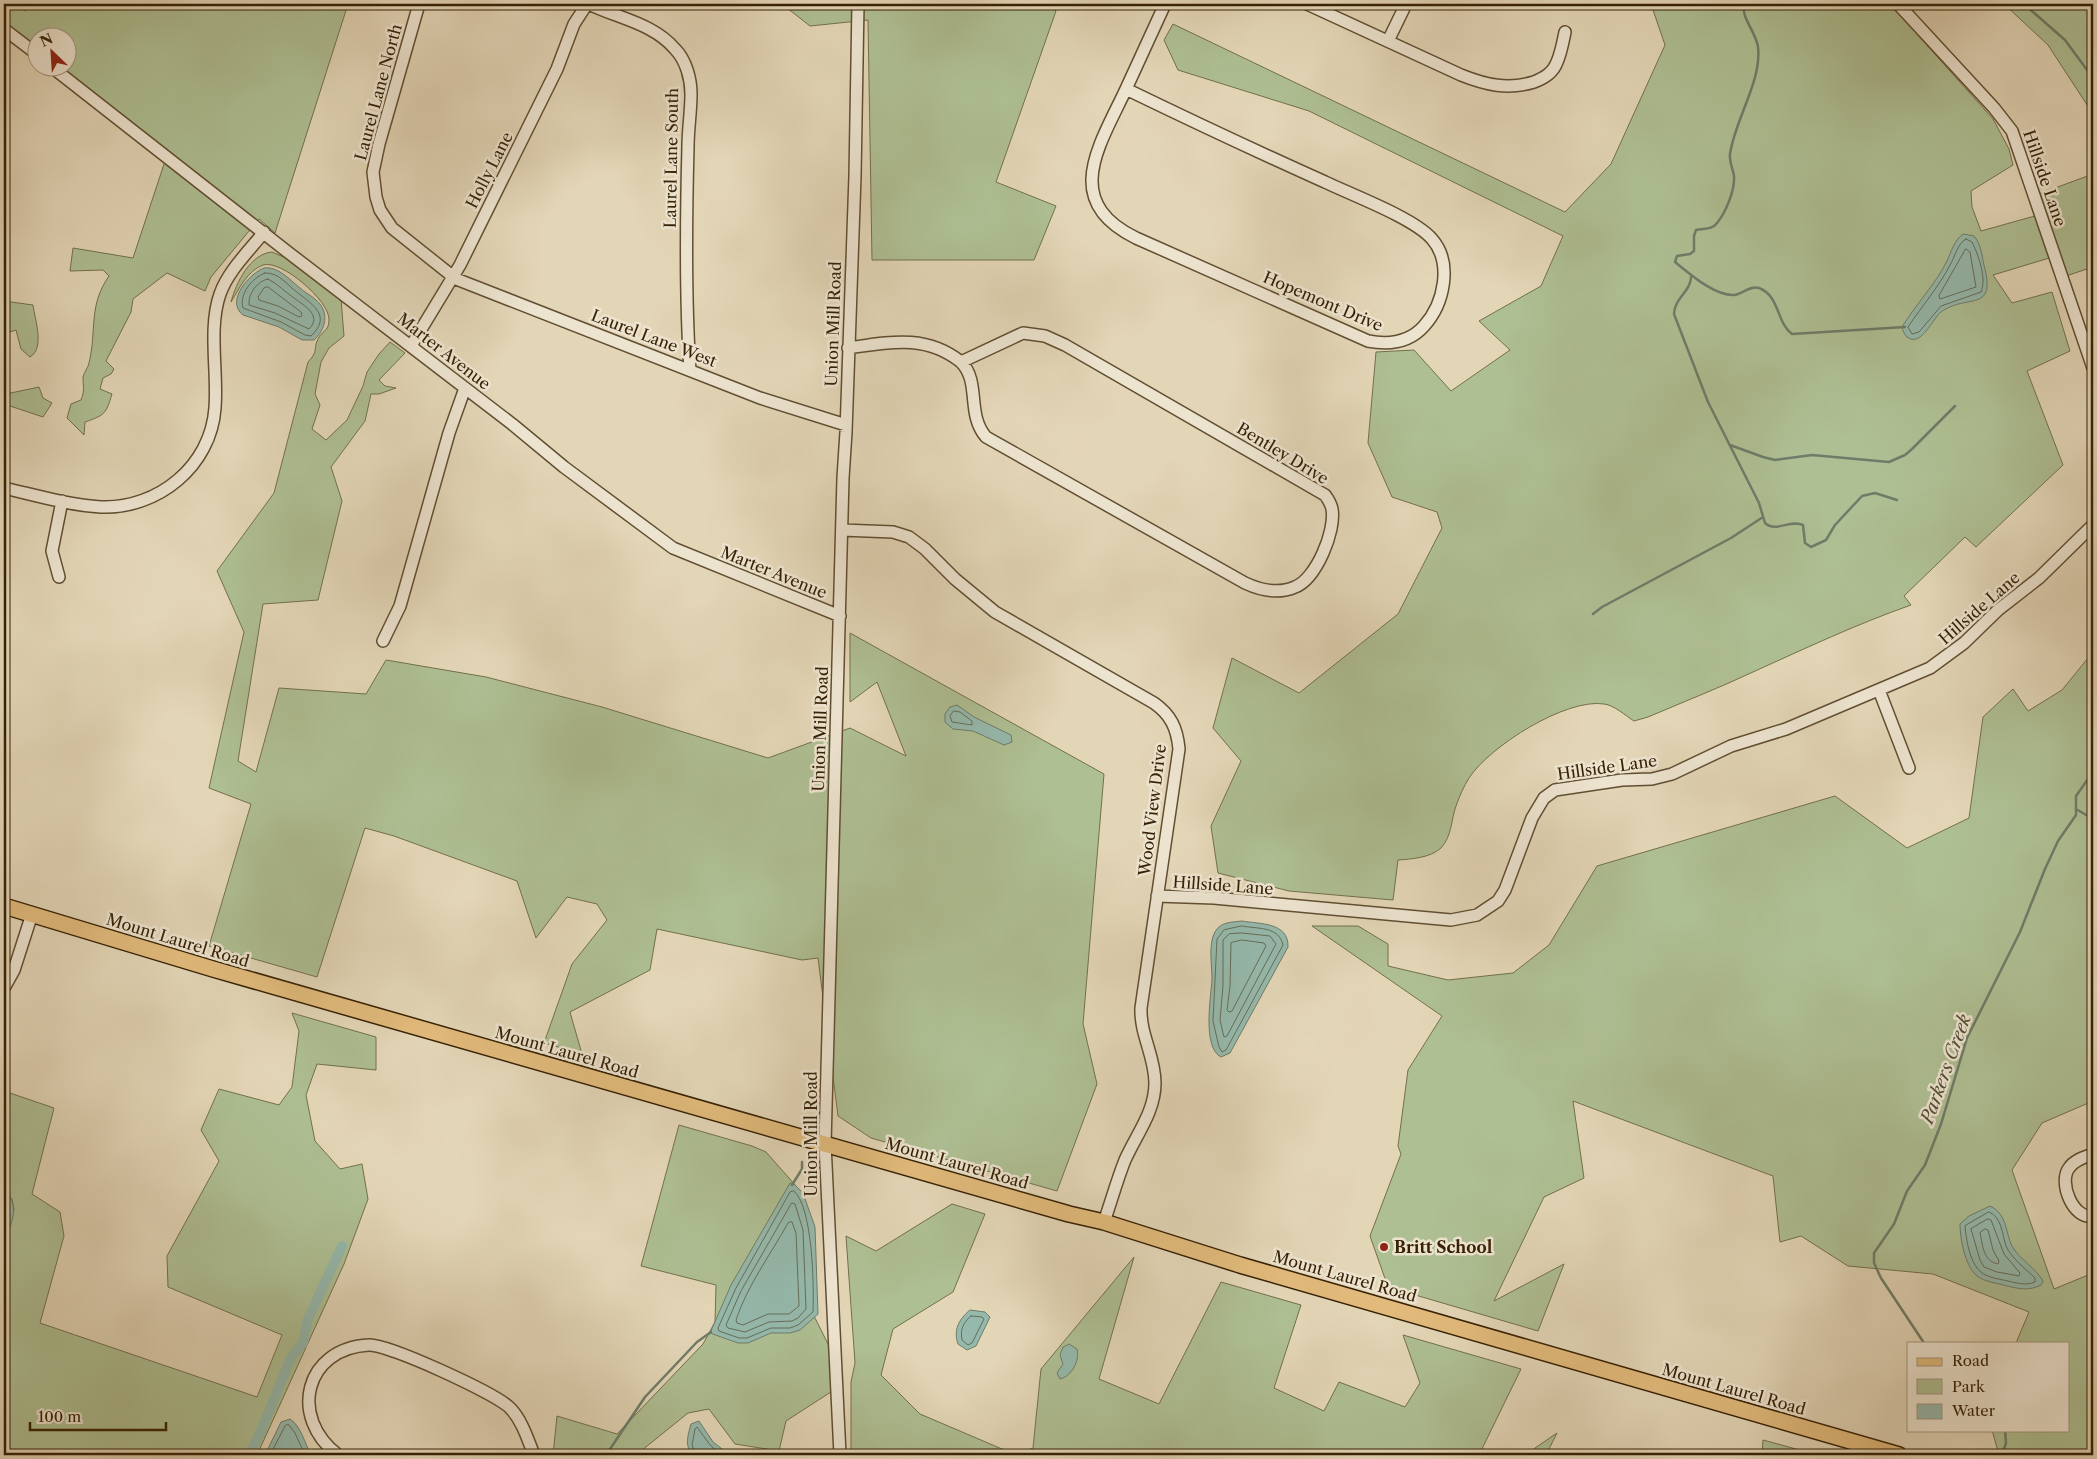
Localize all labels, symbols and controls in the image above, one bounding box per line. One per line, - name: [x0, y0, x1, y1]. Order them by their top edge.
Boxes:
- street label: Laurel Lane North: [350, 22, 406, 162]
- north arrow: [28, 28, 78, 78]
- text: N: [37, 29, 56, 51]
- street label: Laurel Lane South: [660, 88, 682, 228]
- street label: Hillside Lane: [2019, 127, 2071, 229]
- street label: Holly Lane: [461, 128, 517, 212]
- street label: Union Mill Road: [821, 261, 845, 387]
- street label: Hopemont Drive: [1260, 267, 1386, 335]
- street label: Laurel Lane West: [589, 305, 720, 371]
- street label: Marter Avenue: [393, 308, 495, 394]
- street label: Bentley Drive: [1234, 418, 1333, 488]
- street label: Marter Avenue: [718, 542, 830, 602]
- street label: Hillside Lane: [1934, 567, 2024, 649]
- street label: Union Mill Road: [808, 666, 832, 792]
- street label: Wood View Drive: [1134, 743, 1170, 878]
- street label: Hillside Lane: [1556, 750, 1658, 784]
- street label: Hillside Lane: [1172, 872, 1274, 898]
- street label: Mount Laurel Road: [104, 909, 252, 971]
- water label: Parkers Creek: [1915, 1011, 1976, 1129]
- street label: Mount Laurel Road: [493, 1022, 641, 1082]
- street label: Union Mill Road: [801, 1071, 821, 1197]
- street label: Mount Laurel Road: [883, 1133, 1031, 1193]
- place label: Britt School: [1394, 1237, 1493, 1257]
- marker: Britt School: [1378, 1241, 1390, 1253]
- street label: Mount Laurel Road: [1271, 1246, 1419, 1306]
- legend: [1907, 1342, 2070, 1432]
- text: Road: [1952, 1351, 1989, 1370]
- street label: Mount Laurel Road: [1660, 1359, 1808, 1419]
- text: Park: [1952, 1377, 1986, 1396]
- scale bar: [30, 1399, 166, 1431]
- text: Water: [1951, 1401, 1996, 1420]
- text: 100 m: [38, 1407, 81, 1426]

